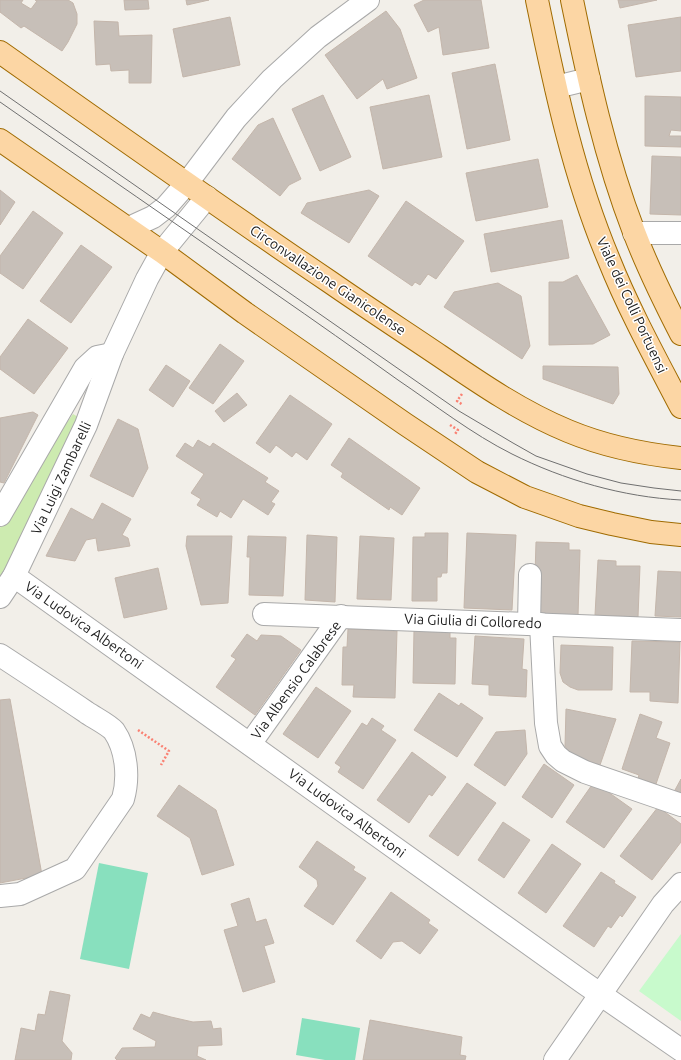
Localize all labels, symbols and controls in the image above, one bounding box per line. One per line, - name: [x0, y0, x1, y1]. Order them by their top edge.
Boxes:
- street label: Circonvallazione Gianicolense: [247, 222, 409, 338]
- street label: Viale dei Colli Portuensi: [593, 234, 671, 376]
- street label: Via Luigi Zambarelli: [28, 419, 94, 537]
- street label: Via Ludovica Albertoni: [22, 578, 146, 672]
- street label: Via Giulia di Colloredo: [404, 611, 542, 631]
- street label: Via Albensio Calabrese: [248, 618, 344, 742]
- street label: Via Ludovica Albertoni: [285, 765, 409, 861]

